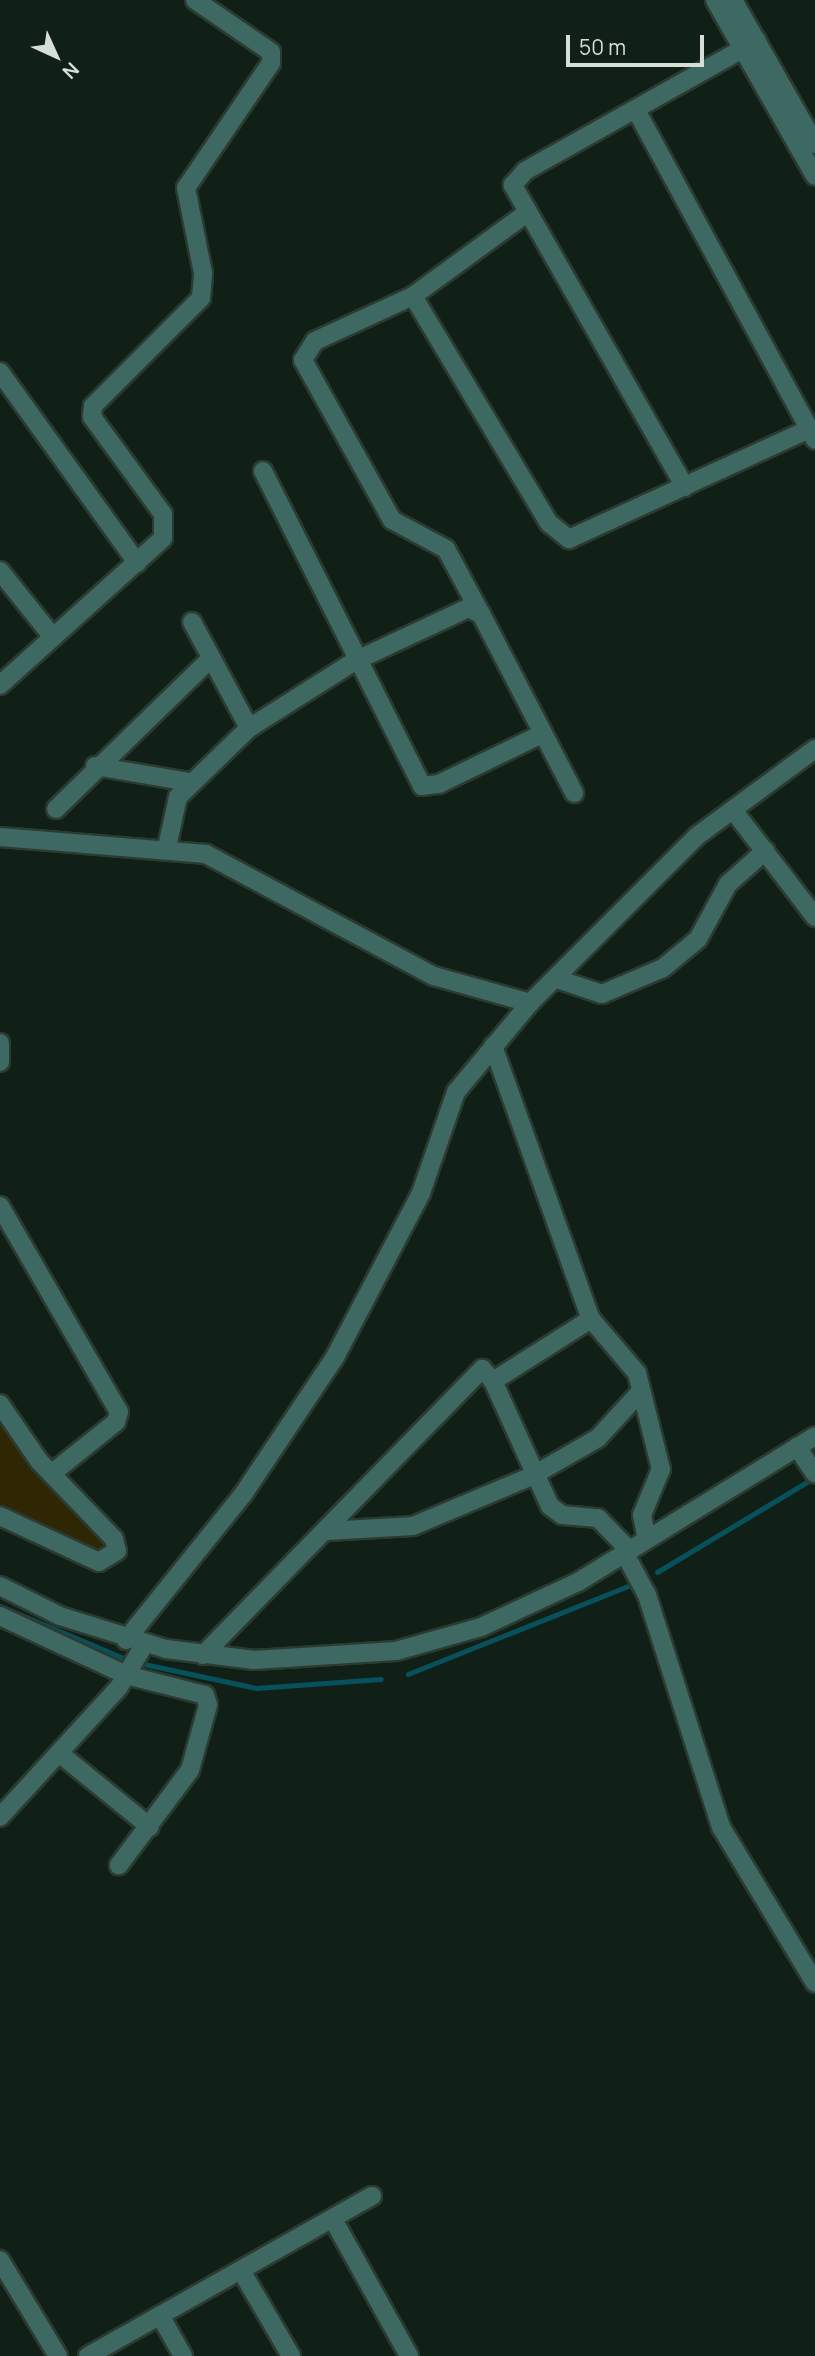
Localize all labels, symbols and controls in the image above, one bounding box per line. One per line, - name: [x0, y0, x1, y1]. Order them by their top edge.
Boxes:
- north arrow: [21, 21, 91, 91]
- scale bar: [570, 21, 708, 65]
- text: 50 m: [579, 33, 626, 61]
- text: N: [57, 57, 85, 85]

